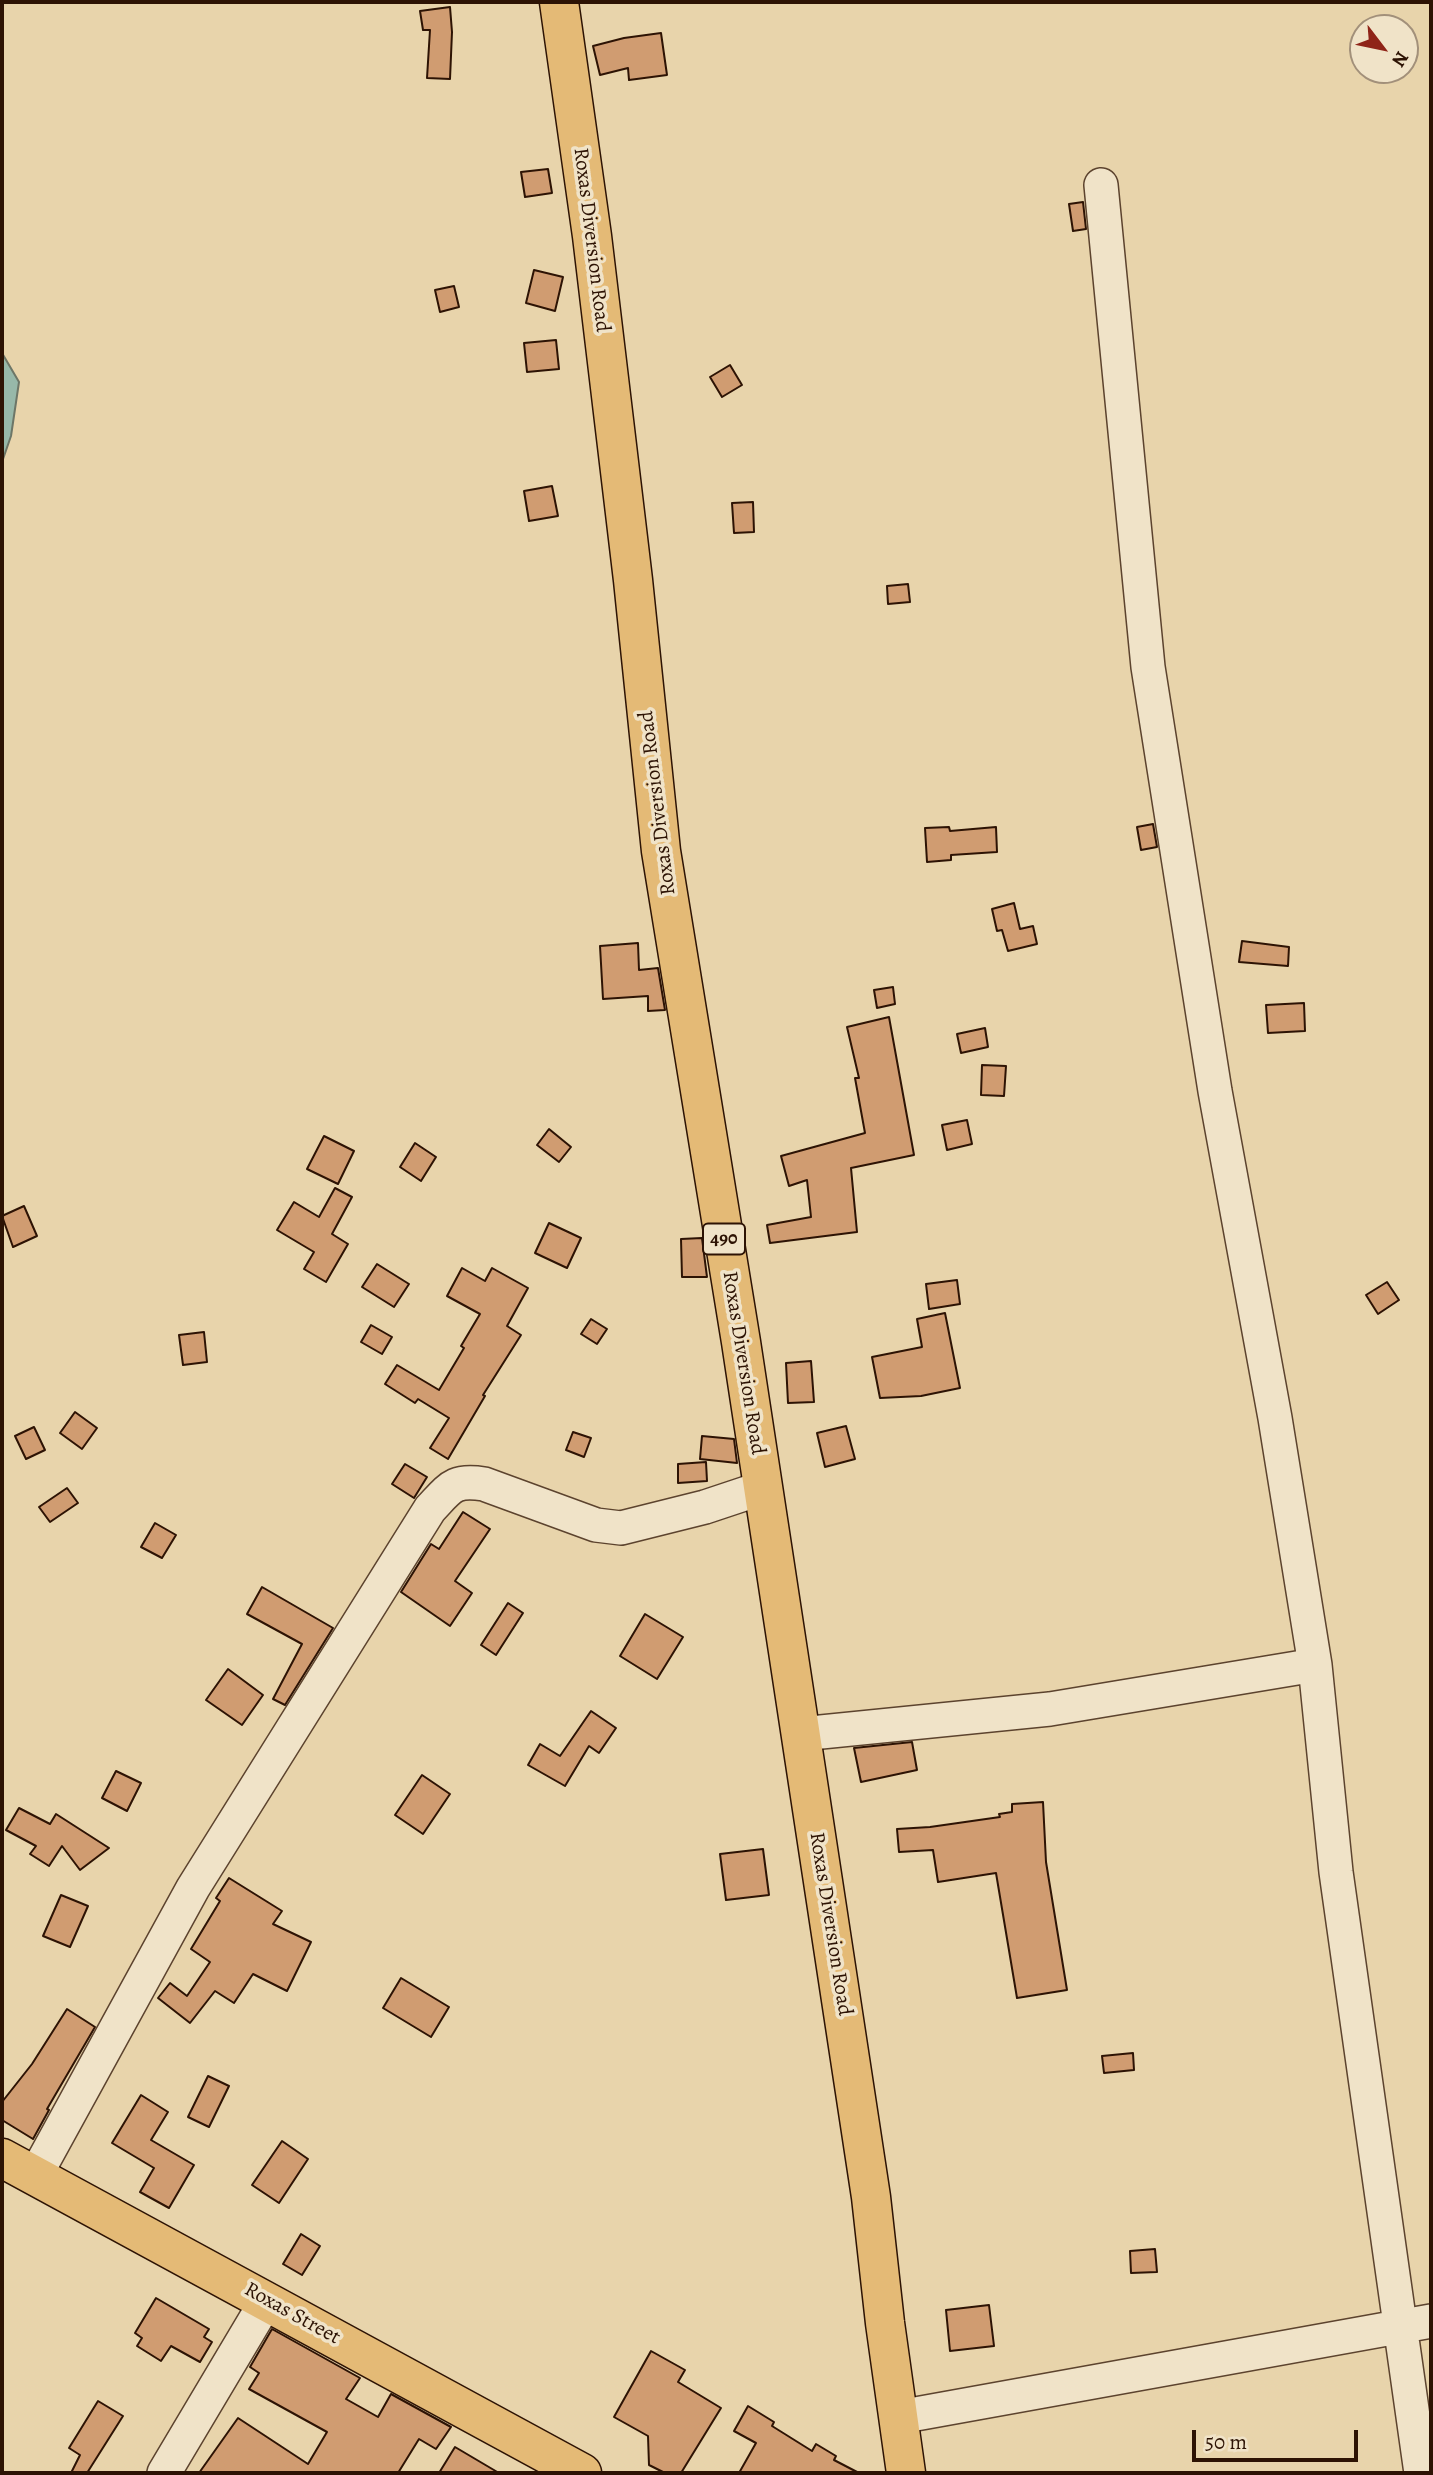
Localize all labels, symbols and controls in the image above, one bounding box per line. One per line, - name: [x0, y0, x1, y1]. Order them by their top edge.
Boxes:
- north arrow: [1349, 14, 1419, 84]
- text: N: [1385, 46, 1415, 72]
- street label: Roxas Diversion Road: [567, 146, 615, 334]
- street label: Roxas Diversion Road: [634, 709, 682, 897]
- road number: 490: [703, 1224, 745, 1254]
- street label: Roxas Diversion Road: [716, 1269, 770, 1457]
- street label: Roxas Diversion Road: [803, 1830, 857, 2018]
- street label: Roxas Street: [240, 2277, 344, 2351]
- scale bar: [1195, 2416, 1361, 2460]
- text: 50 m: [1205, 2428, 1247, 2456]

